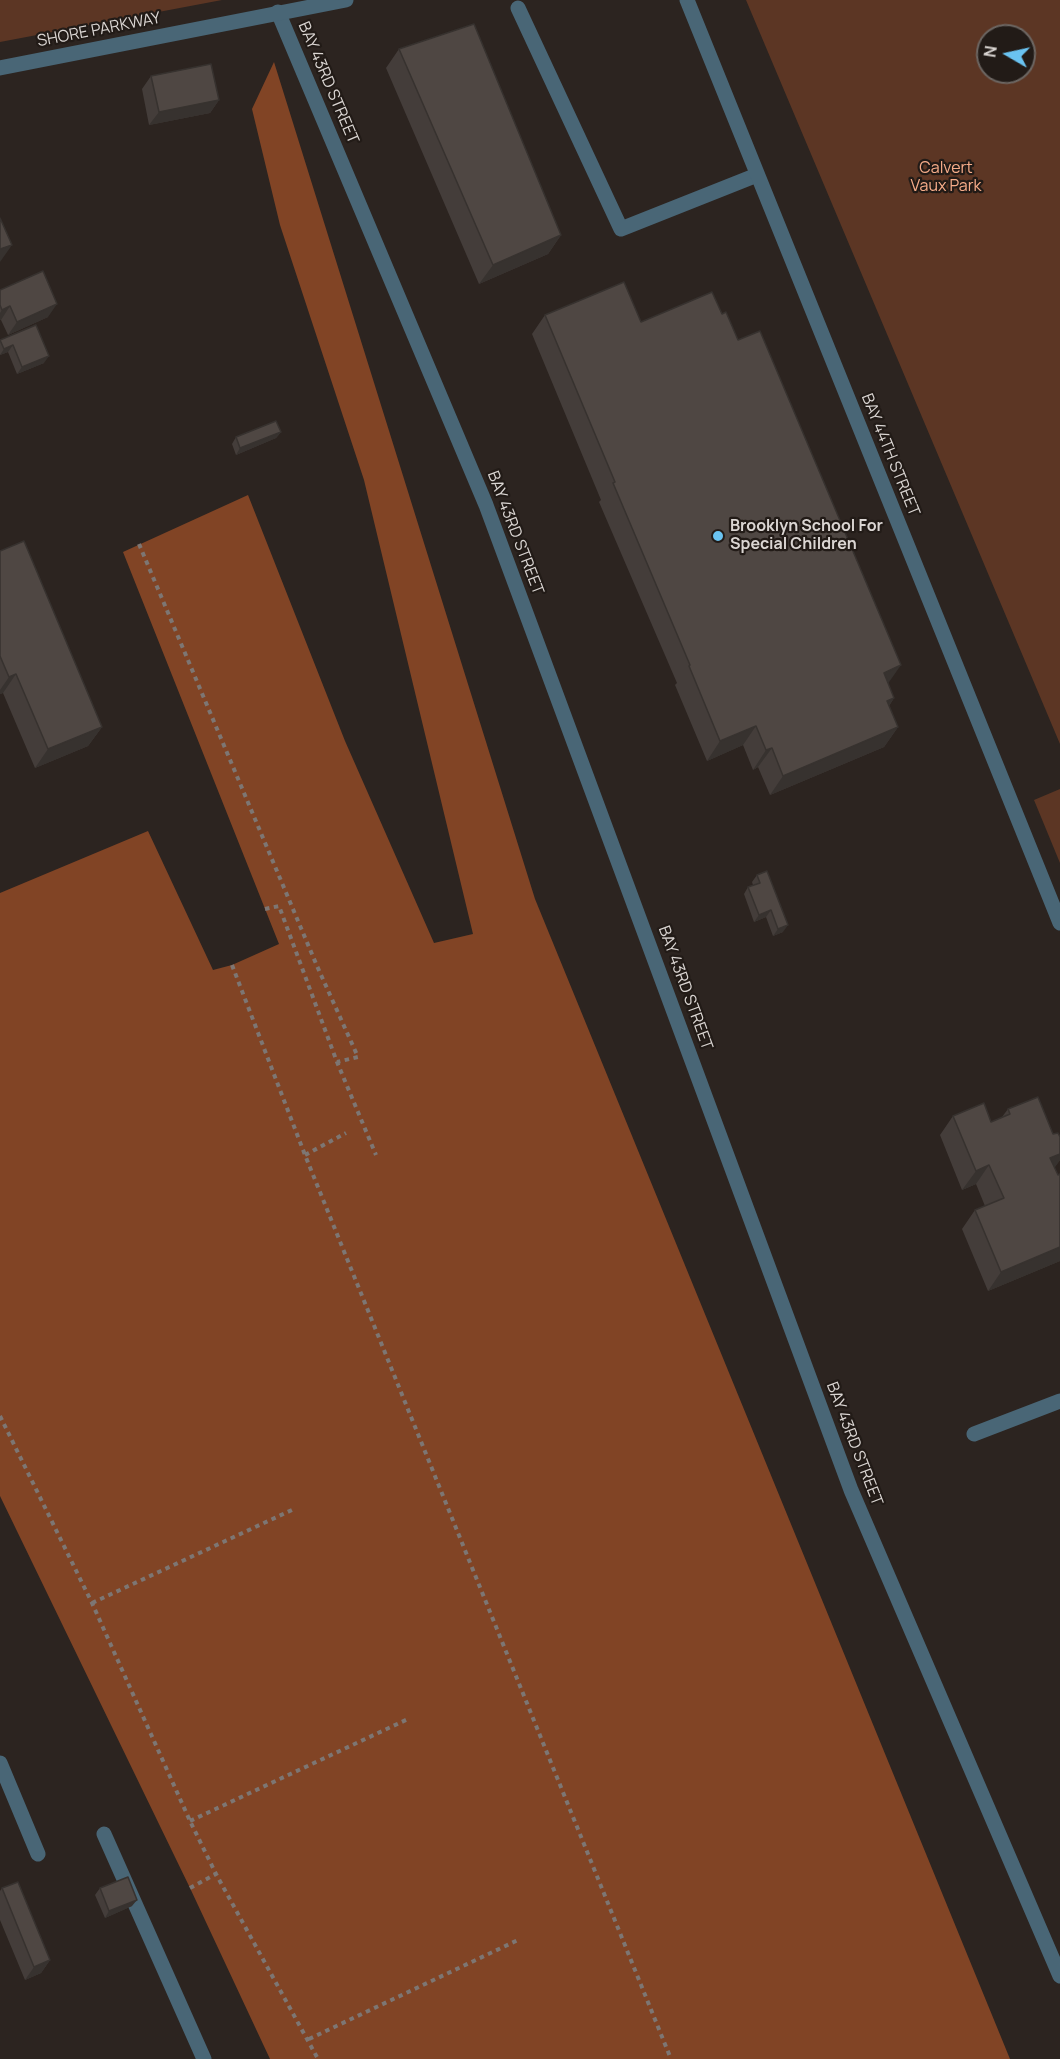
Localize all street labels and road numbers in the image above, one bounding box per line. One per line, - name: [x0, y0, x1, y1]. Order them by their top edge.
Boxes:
- street label: SHORE PARKWAY: [36, 9, 162, 51]
- street label: BAY 43RD STREET: [294, 19, 362, 147]
- street label: BAY 44TH STREET: [857, 391, 923, 519]
- street label: BAY 43RD STREET: [483, 469, 547, 597]
- street label: BAY 43RD STREET: [654, 923, 716, 1053]
- street label: BAY 43RD STREET: [822, 1380, 886, 1508]

